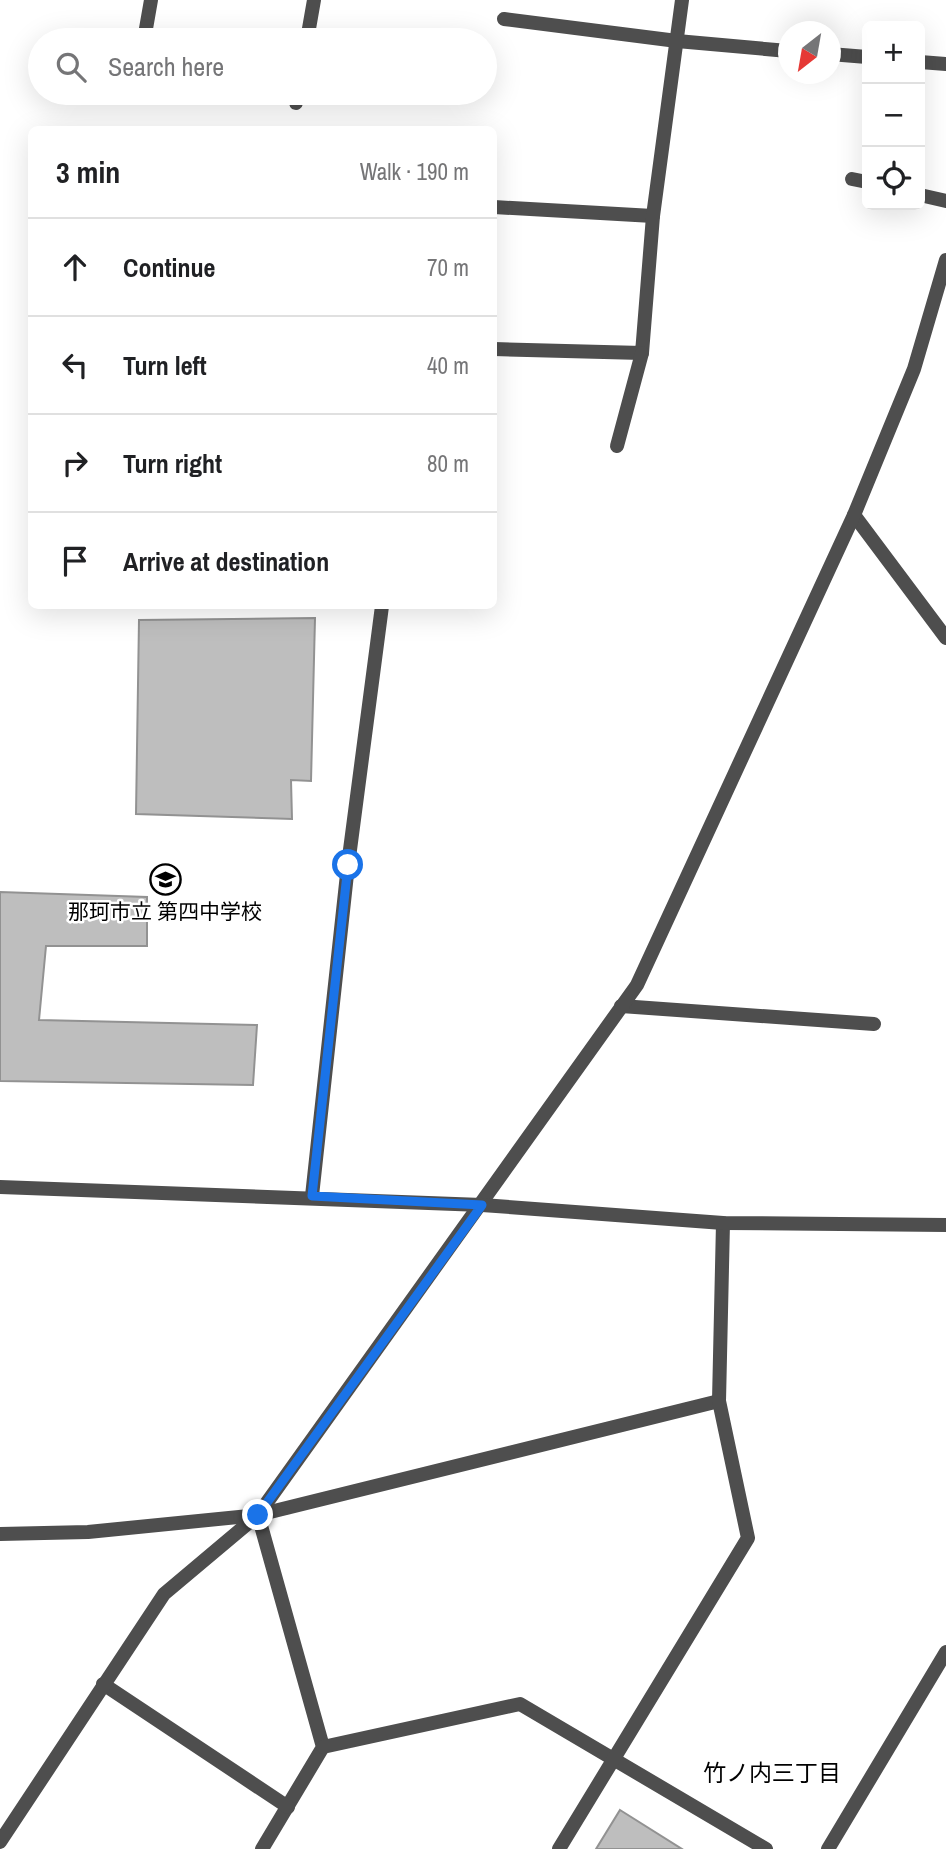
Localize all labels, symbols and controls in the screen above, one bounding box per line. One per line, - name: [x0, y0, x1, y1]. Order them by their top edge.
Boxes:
- north arrow: [778, 21, 841, 84]
- map controls: [862, 21, 925, 210]
- button: +: [862, 21, 925, 84]
- search box: [28, 28, 497, 105]
- icon: search: [52, 48, 90, 86]
- text: Search here: [108, 49, 224, 84]
- button: −: [862, 84, 925, 147]
- button: locate: [862, 147, 925, 210]
- text: 3 min: [56, 152, 120, 192]
- text: Walk · 190 m: [360, 156, 469, 187]
- icon: ahead: [56, 248, 94, 286]
- text: Continue: [123, 250, 215, 285]
- text: 70 m: [427, 252, 469, 283]
- icon: left: [56, 346, 94, 384]
- text: Turn left: [123, 348, 207, 383]
- text: 40 m: [427, 350, 469, 381]
- icon: right: [56, 444, 94, 482]
- text: Turn right: [123, 446, 222, 481]
- text: 80 m: [427, 448, 469, 479]
- icon: arrive: [56, 542, 94, 580]
- text: Arrive at destination: [123, 544, 329, 579]
- route start: [332, 849, 363, 880]
- school or university icon: 那珂市立 第四中学校: [148, 863, 182, 897]
- place label: 那珂市立 第四中学校: [68, 897, 262, 926]
- route end: [242, 1499, 273, 1530]
- district label: 竹ノ内三丁目: [703, 1757, 841, 1788]

